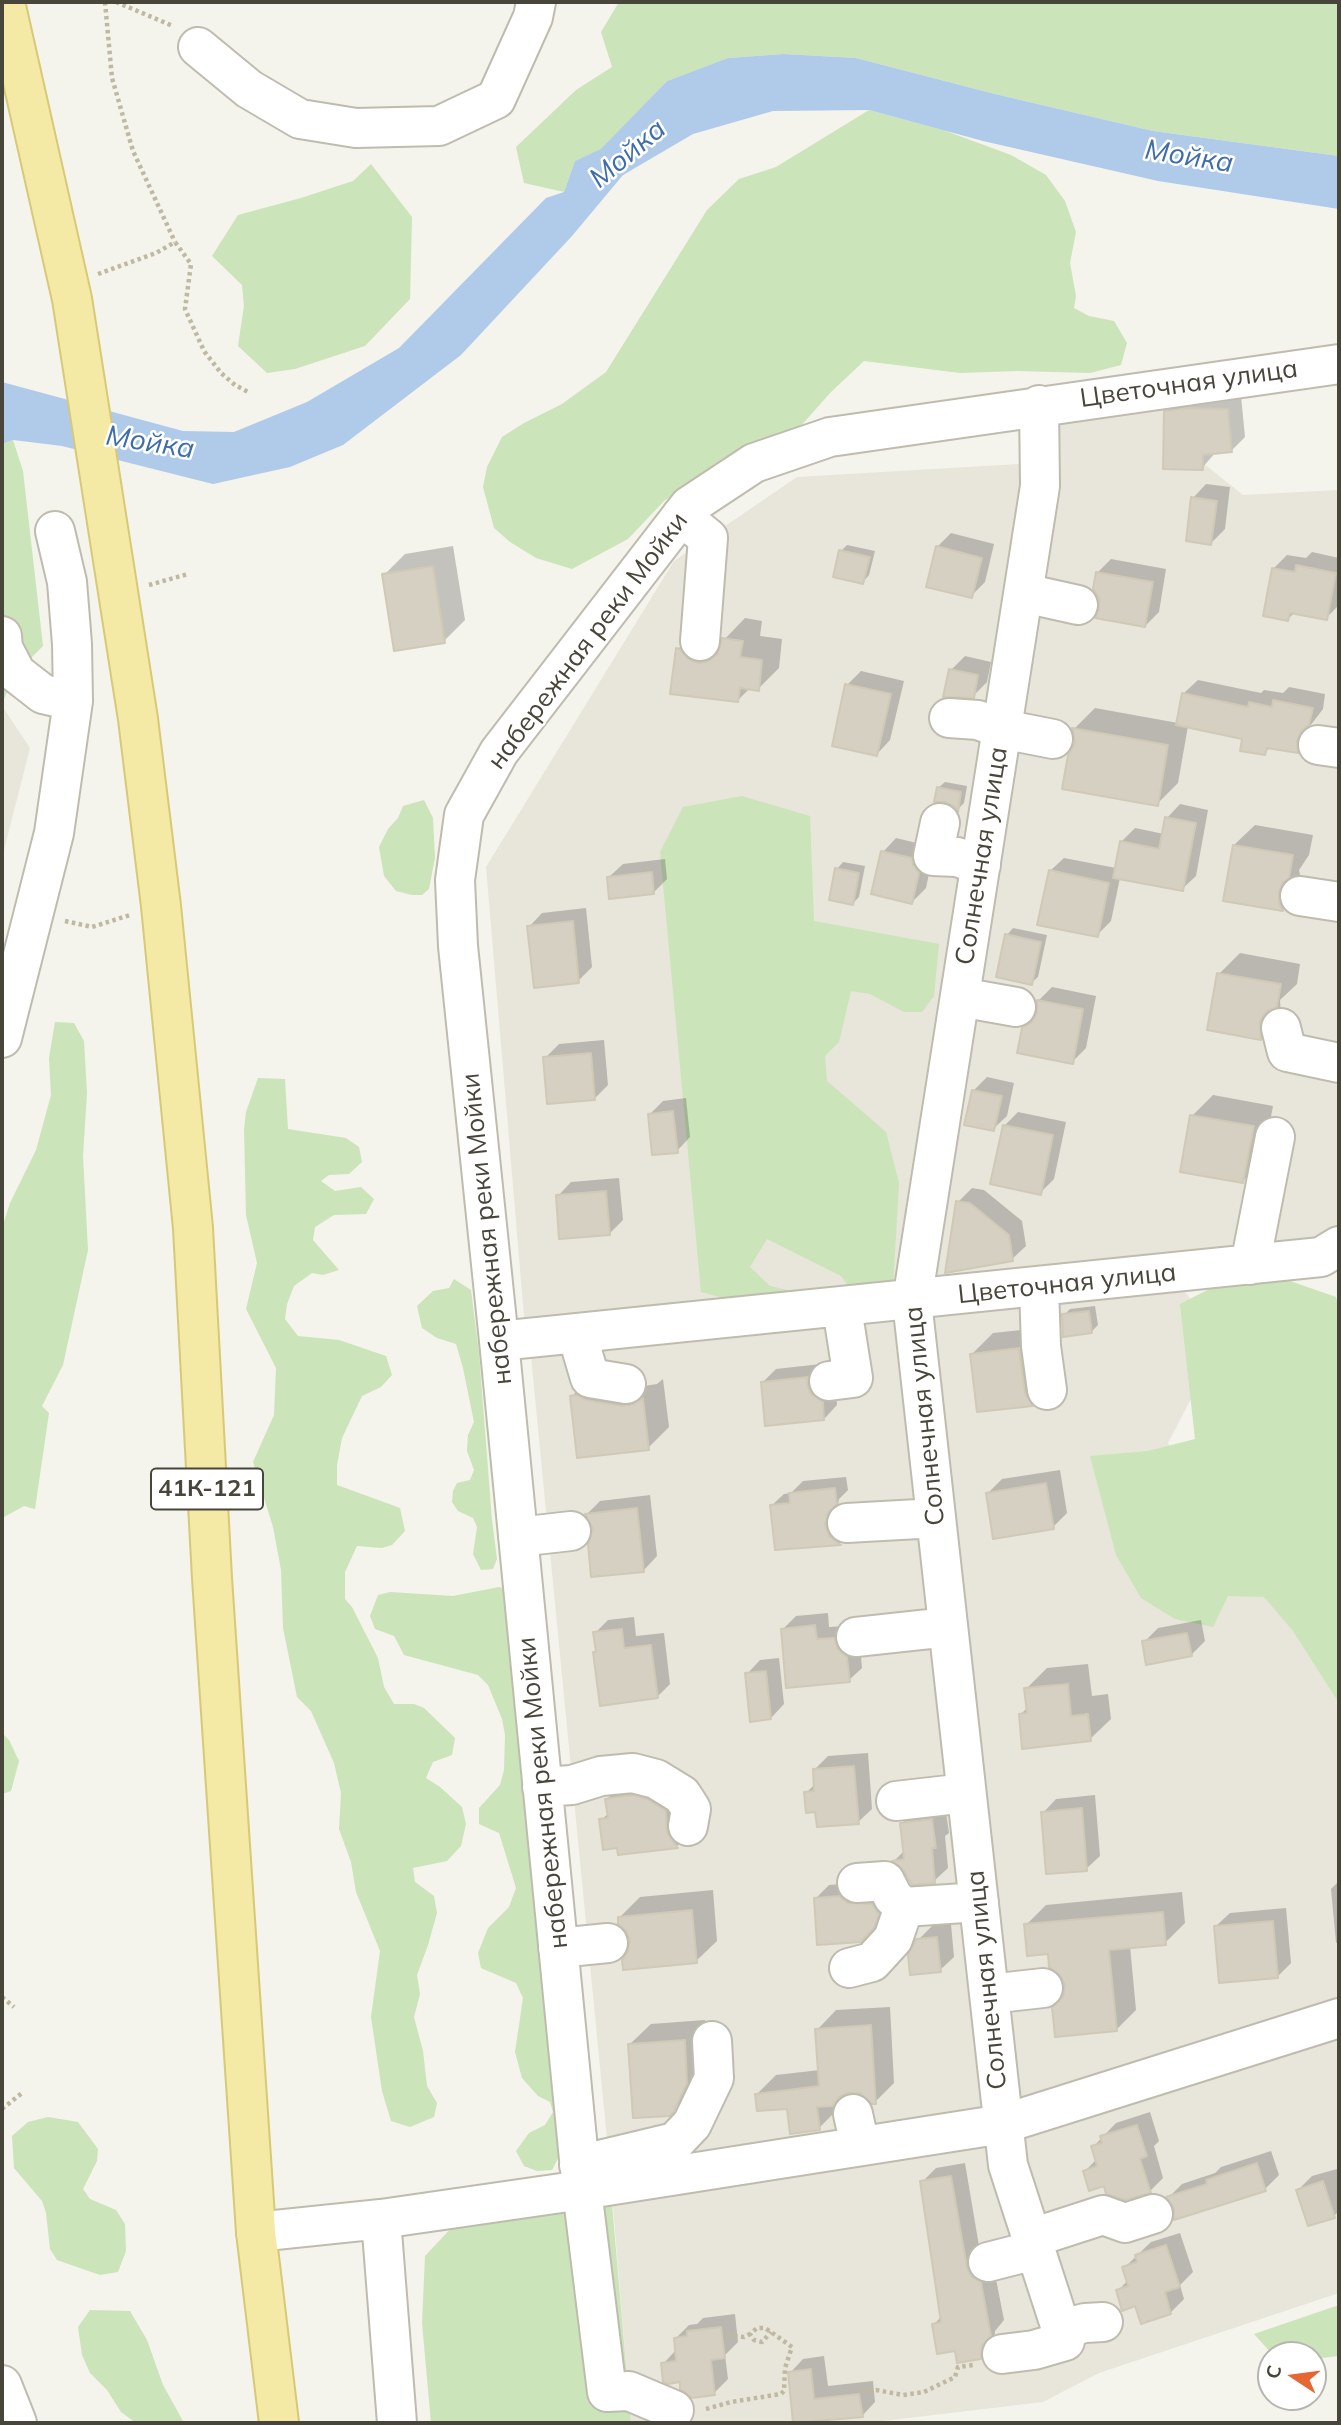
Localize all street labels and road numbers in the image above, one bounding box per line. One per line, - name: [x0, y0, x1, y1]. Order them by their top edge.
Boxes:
- street label: Цветочная улица: [1078, 353, 1300, 415]
- street label: набережная реки Мойки: [481, 506, 695, 776]
- street label: Солнечная улица: [949, 745, 1015, 967]
- street label: набережная реки Мойки: [455, 1071, 519, 1387]
- street label: Цветочная улица: [956, 1257, 1178, 1311]
- street label: Солнечная улица: [898, 1305, 952, 1527]
- road number: 41К-121: [151, 1469, 263, 1510]
- street label: набережная реки Мойки: [511, 1635, 575, 1951]
- street label: Солнечная улица: [960, 1869, 1014, 2091]

